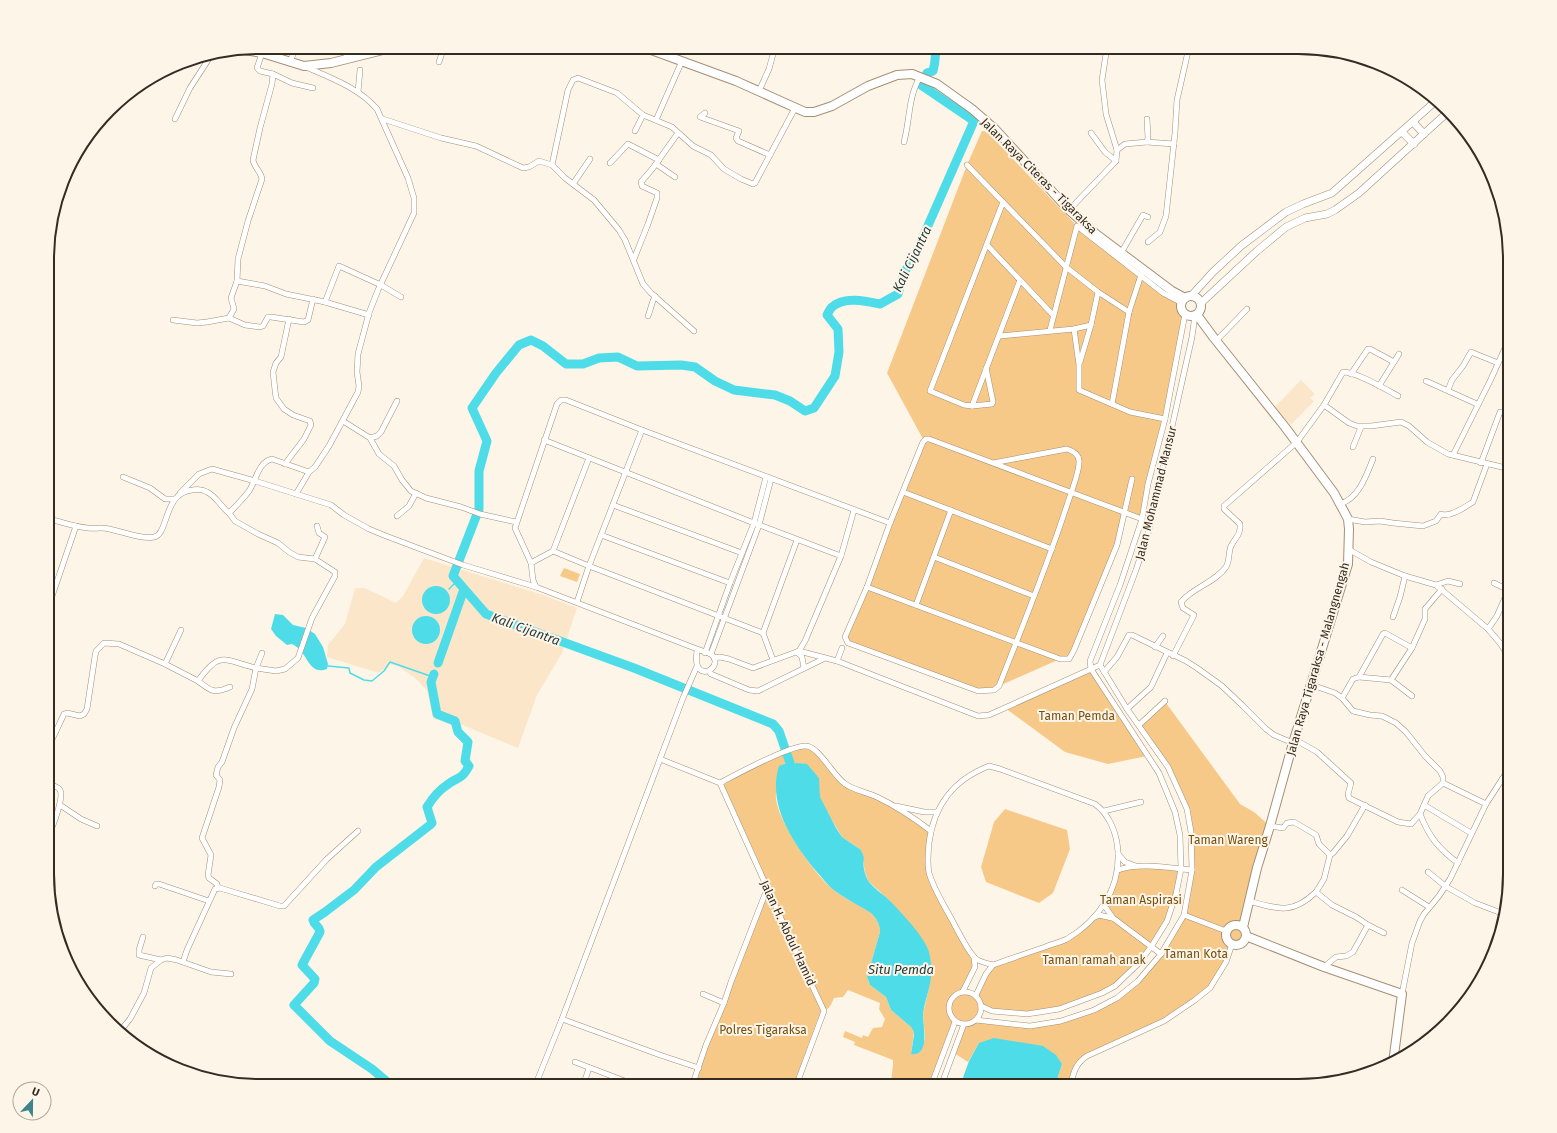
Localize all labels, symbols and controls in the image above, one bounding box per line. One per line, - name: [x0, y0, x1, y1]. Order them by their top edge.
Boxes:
- street label: Jalan Raya Citeras - Tigaraksa: [978, 115, 1100, 237]
- water label: Kali Cijantra: [890, 224, 934, 294]
- street label: Jalan Mohammad Mansur: [1133, 424, 1180, 562]
- street label: Jalan Raya Tigaraksa - Malangnengah: [1284, 561, 1352, 757]
- water label: Kali Cijantra: [490, 610, 562, 648]
- park label: Taman Pemda: [1039, 709, 1115, 723]
- park label: Taman Wareng: [1188, 833, 1268, 847]
- street label: Jalan H. Abdul Hamid: [757, 878, 819, 988]
- park label: Taman Aspirasi: [1100, 893, 1182, 907]
- park label: Taman Kota: [1164, 947, 1228, 961]
- park label: Taman ramah anak: [1042, 953, 1146, 967]
- water label: Situ Pemda: [867, 962, 934, 977]
- park label: Polres Tigaraksa: [719, 1023, 807, 1037]
- north arrow: [12, 1081, 52, 1121]
- text: U: [30, 1085, 41, 1100]

